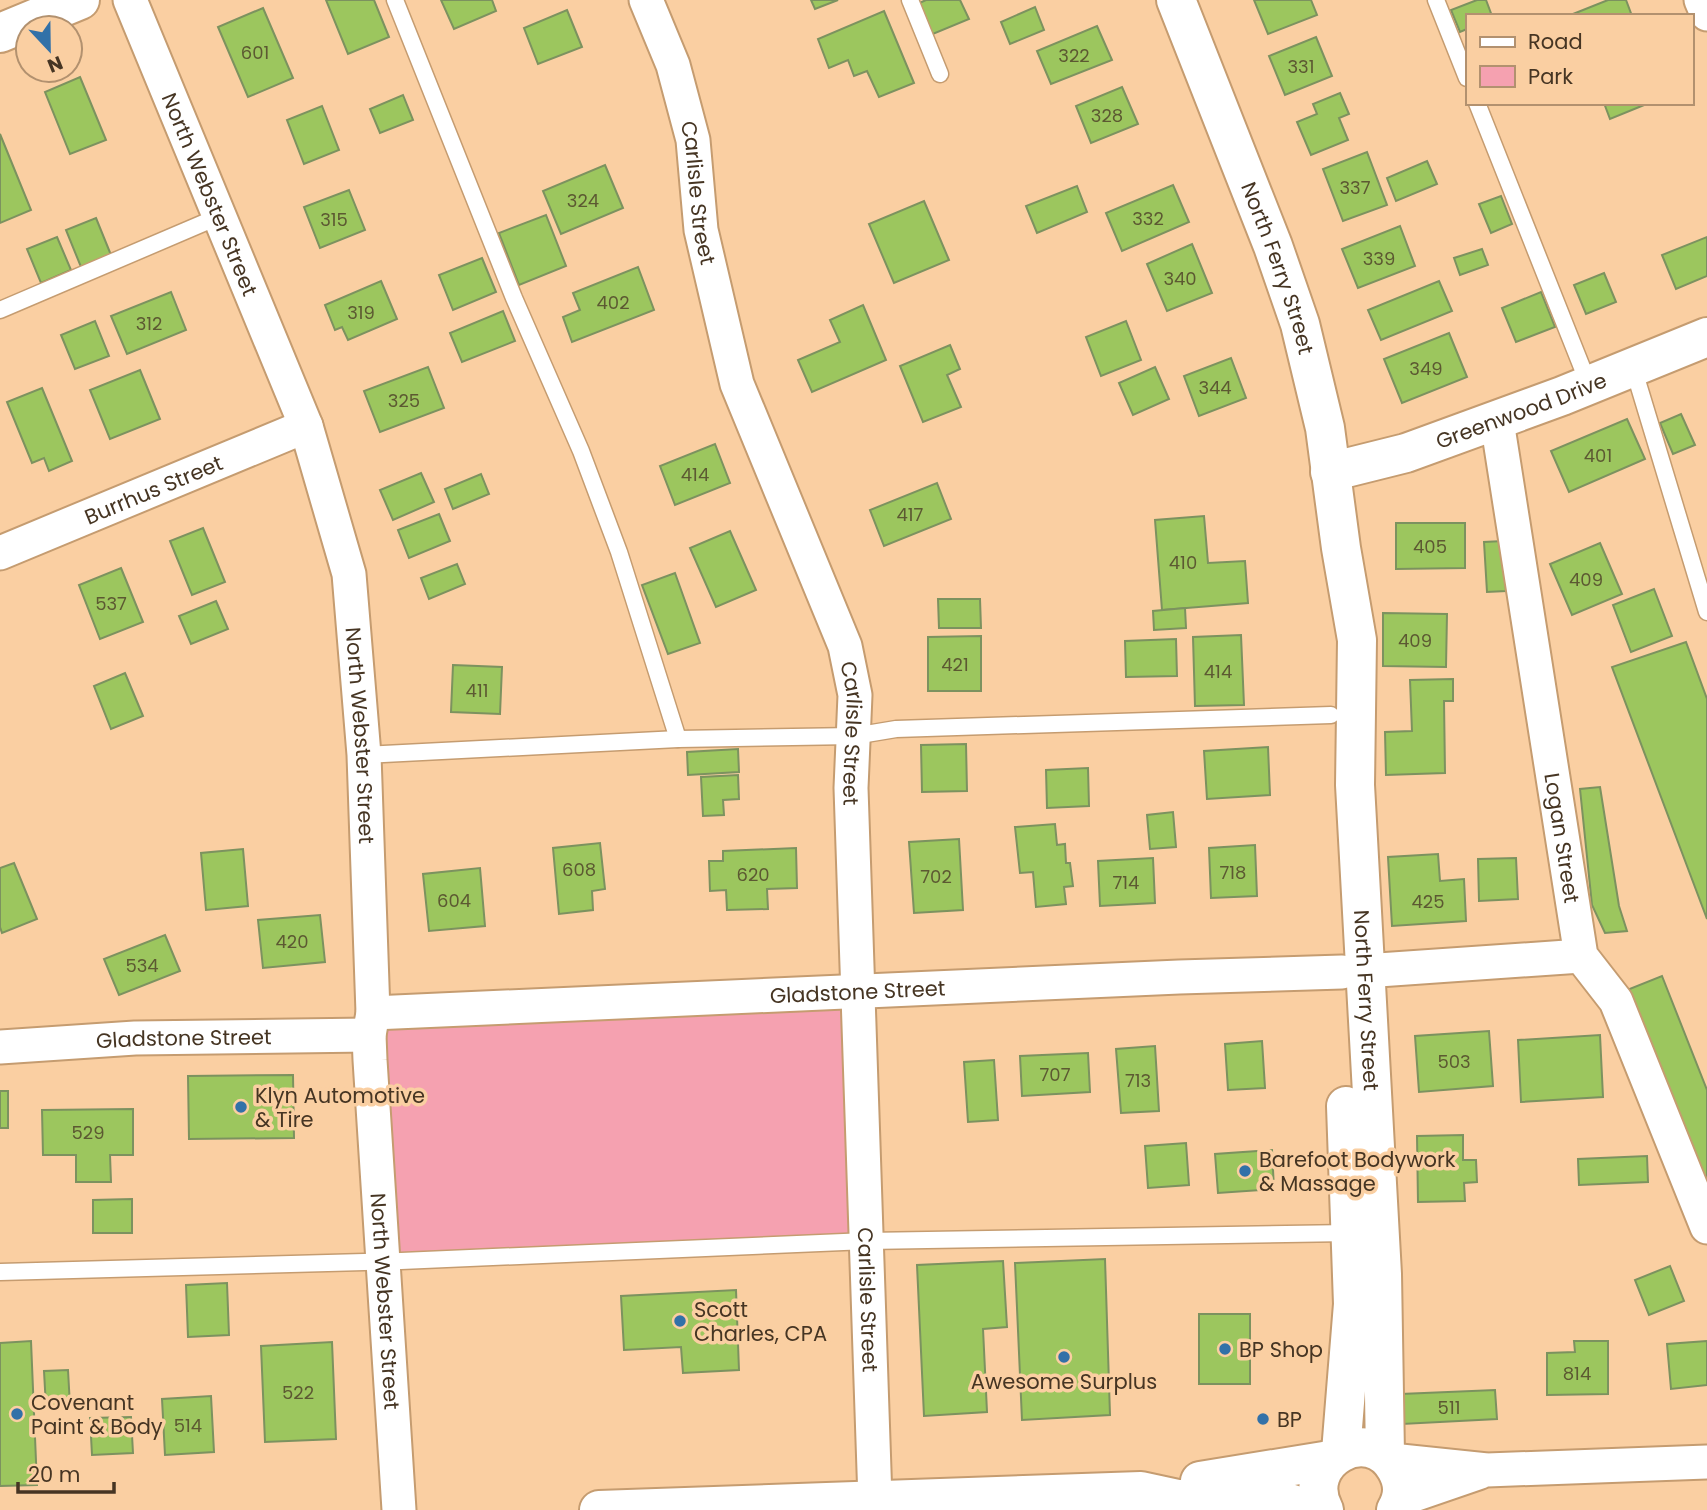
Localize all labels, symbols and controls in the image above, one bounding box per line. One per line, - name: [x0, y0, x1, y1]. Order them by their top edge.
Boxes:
- north arrow: [14, 14, 84, 84]
- legend: [1466, 14, 1693, 105]
- text: Road: [1528, 27, 1583, 56]
- house number: 601: [241, 40, 269, 65]
- house number: 322: [1058, 43, 1090, 68]
- text: N: [43, 49, 67, 79]
- house number: 331: [1288, 54, 1314, 79]
- text: Park: [1528, 62, 1573, 91]
- street label: North Webster Street: [155, 88, 265, 300]
- house number: 328: [1091, 103, 1123, 128]
- street label: Carlisle Street: [674, 117, 723, 267]
- house number: 337: [1339, 175, 1371, 200]
- street label: North Ferry Street: [1235, 177, 1321, 357]
- house number: 324: [567, 188, 599, 213]
- house number: 332: [1132, 206, 1164, 231]
- house number: 315: [320, 207, 348, 232]
- house number: 339: [1363, 246, 1395, 271]
- house number: 340: [1163, 266, 1197, 291]
- house number: 402: [597, 290, 629, 315]
- house number: 319: [347, 300, 375, 325]
- house number: 312: [136, 311, 162, 336]
- house number: 349: [1409, 356, 1443, 381]
- street label: Greenwood Drive: [1432, 365, 1611, 455]
- house number: 344: [1198, 375, 1232, 400]
- house number: 325: [388, 388, 420, 413]
- house number: 401: [1584, 443, 1612, 468]
- street label: Burrhus Street: [80, 448, 227, 531]
- house number: 414: [681, 462, 709, 487]
- house number: 417: [897, 502, 924, 527]
- house number: 405: [1413, 534, 1447, 559]
- house number: 410: [1169, 550, 1197, 575]
- house number: 409: [1569, 567, 1603, 592]
- house number: 537: [95, 591, 127, 616]
- street label: North Webster Street: [339, 626, 382, 844]
- house number: 409: [1398, 628, 1432, 653]
- house number: 421: [941, 652, 969, 677]
- street label: Carlisle Street: [834, 658, 870, 806]
- house number: 414: [1204, 659, 1232, 684]
- house number: 411: [466, 678, 488, 703]
- street label: Logan Street: [1538, 771, 1587, 905]
- house number: 608: [562, 857, 596, 882]
- house number: 718: [1220, 860, 1246, 885]
- house number: 620: [736, 862, 770, 887]
- house number: 702: [920, 864, 952, 889]
- house number: 714: [1113, 870, 1139, 895]
- house number: 604: [437, 888, 471, 913]
- house number: 425: [1412, 889, 1444, 914]
- street label: North Ferry Street: [1347, 909, 1386, 1091]
- house number: 420: [276, 929, 308, 954]
- house number: 534: [125, 953, 159, 978]
- street label: Gladstone Street: [769, 973, 946, 1010]
- street label: Gladstone Street: [95, 1022, 272, 1055]
- house number: 503: [1437, 1049, 1471, 1074]
- house number: 707: [1040, 1062, 1071, 1087]
- house number: 713: [1125, 1068, 1151, 1093]
- place label: Klyn Automotive & Tire: [255, 1081, 425, 1134]
- marker: Klyn Automotive & Tire: [233, 1099, 249, 1115]
- house number: 529: [72, 1120, 105, 1145]
- place label: Barefoot Bodywork & Massage: [1259, 1145, 1456, 1198]
- marker: Barefoot Bodywork & Massage: [1237, 1163, 1253, 1179]
- street label: North Webster Street: [364, 1192, 407, 1411]
- street label: Carlisle Street: [851, 1227, 885, 1373]
- place label: Scott Charles, CPA: [694, 1295, 827, 1348]
- marker: Scott Charles, CPA: [672, 1313, 688, 1329]
- place label: BP Shop: [1239, 1335, 1323, 1364]
- marker: BP Shop: [1217, 1341, 1233, 1357]
- marker: Awesome Surplus: [1056, 1349, 1072, 1365]
- house number: 814: [1563, 1361, 1591, 1386]
- place label: Awesome Surplus: [971, 1367, 1157, 1396]
- house number: 522: [282, 1380, 314, 1405]
- place label: Covenant Paint & Body: [31, 1388, 163, 1441]
- house number: 511: [1438, 1395, 1460, 1420]
- place label: BP: [1277, 1405, 1302, 1434]
- marker: Covenant Paint & Body: [9, 1406, 25, 1422]
- marker: BP: [1255, 1411, 1271, 1427]
- house number: 514: [174, 1413, 202, 1438]
- scale bar: [18, 1450, 114, 1494]
- text: 20 m: [28, 1460, 81, 1489]

